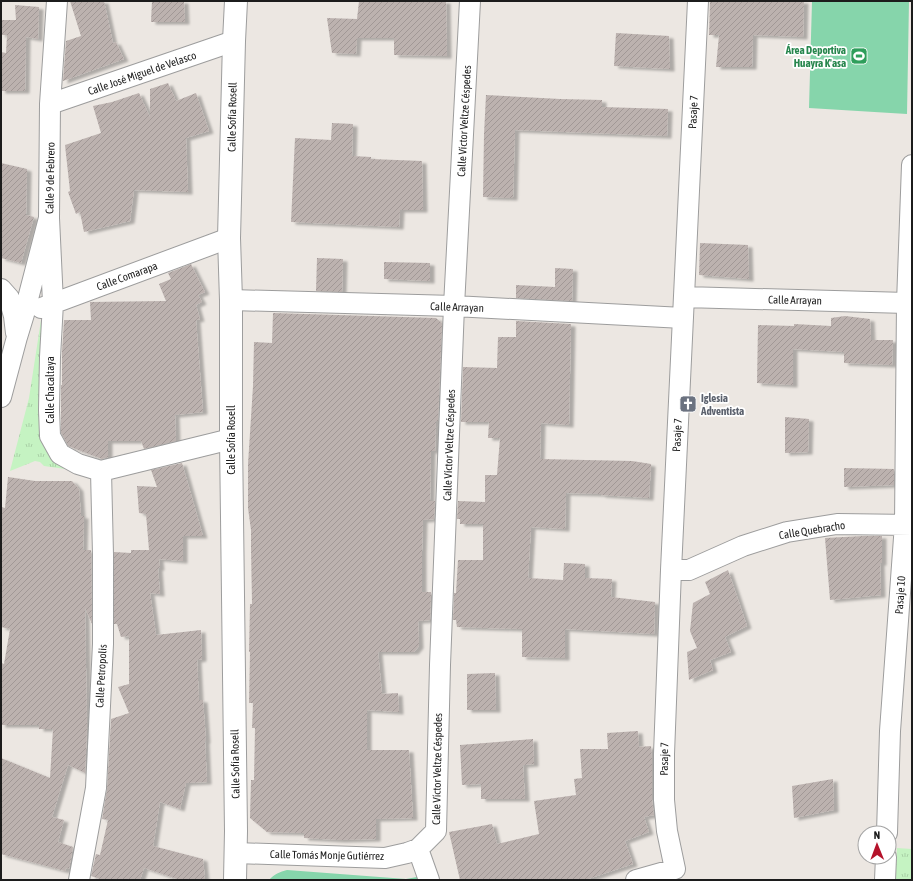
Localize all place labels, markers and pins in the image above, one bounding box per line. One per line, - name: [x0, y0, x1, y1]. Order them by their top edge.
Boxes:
- place label: Área Deportiva Huayra K'asa: [785, 44, 846, 69]
- sports icon: Área Deportiva Huayra K'asa: [849, 46, 869, 66]
- place label: Iglesia Adventista: [700, 392, 744, 417]
- church icon: Iglesia Adventista: [678, 394, 698, 414]

